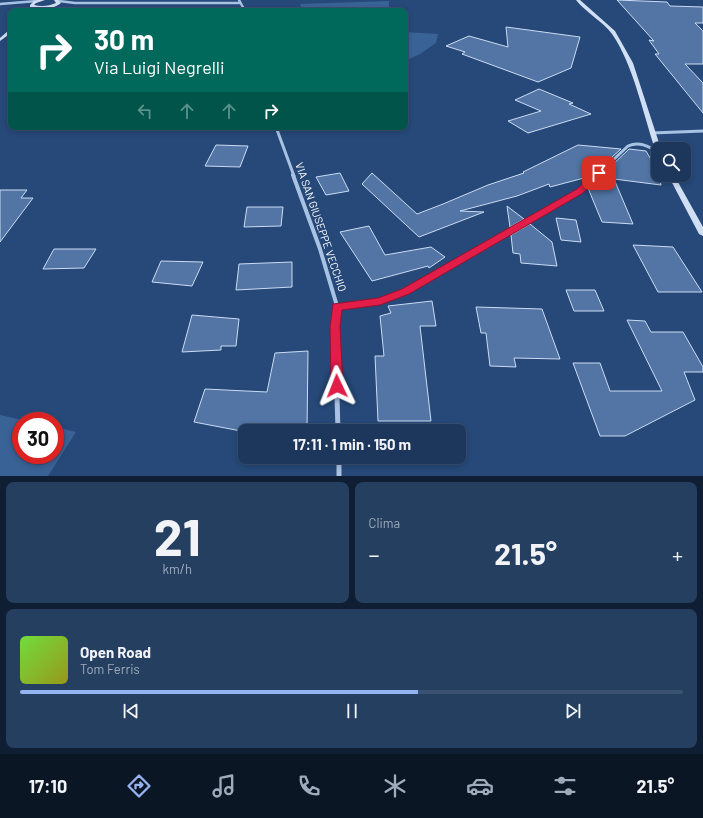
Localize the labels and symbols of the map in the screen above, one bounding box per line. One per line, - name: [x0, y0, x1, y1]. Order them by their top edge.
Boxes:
- pin: [582, 156, 616, 190]
- street label: VIA SAN GIUSEPPE VECCHIO: [293, 160, 350, 293]
- position arrow: [316, 365, 358, 407]
- speed limit sign: 30: [12, 412, 64, 464]

